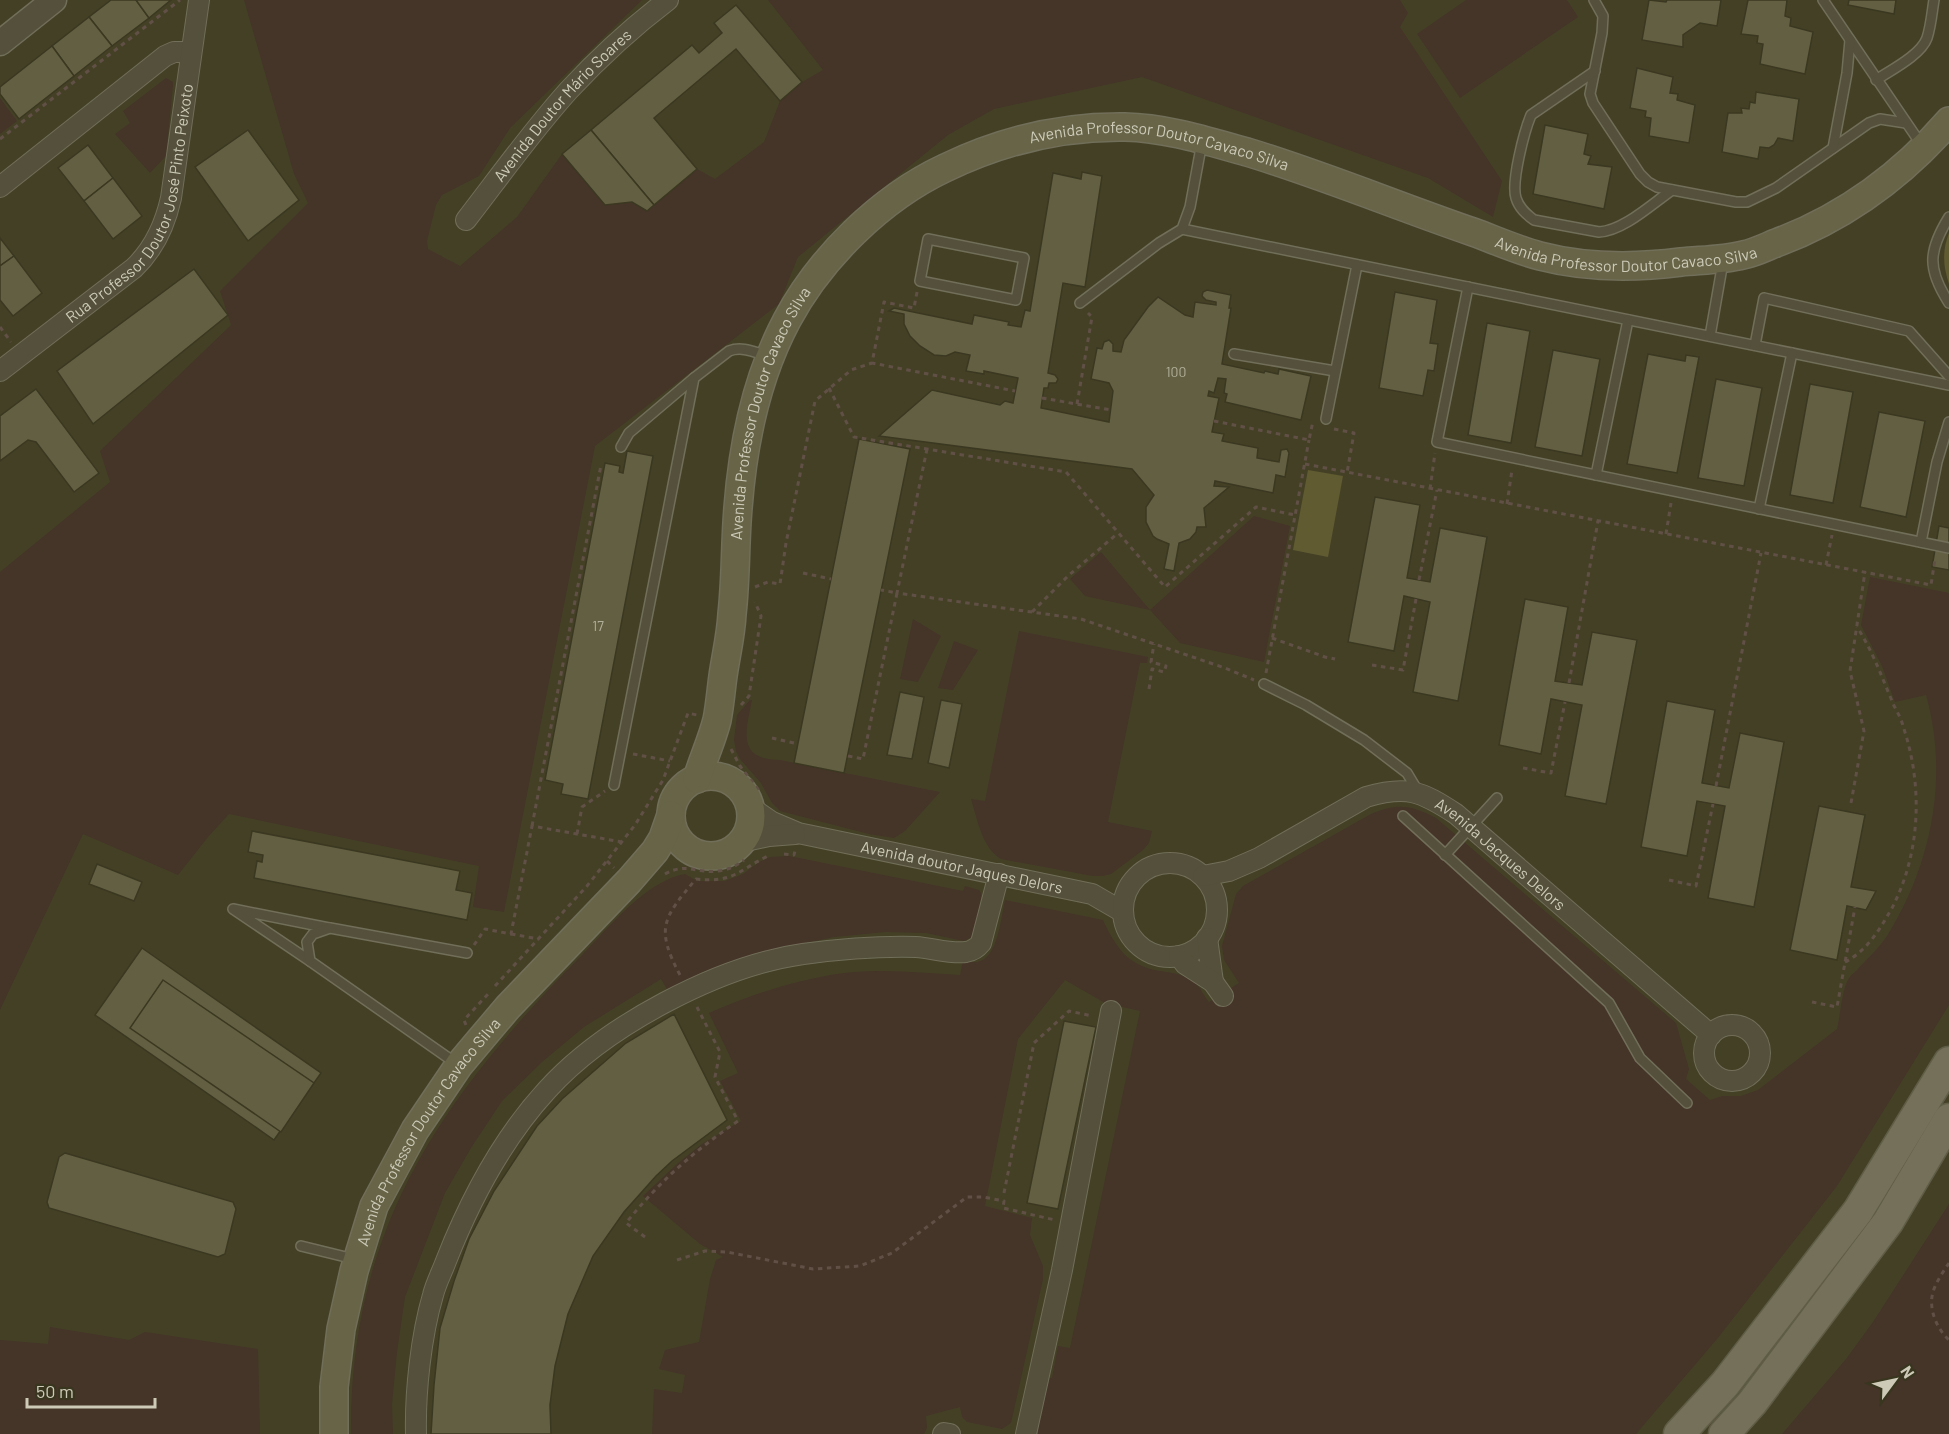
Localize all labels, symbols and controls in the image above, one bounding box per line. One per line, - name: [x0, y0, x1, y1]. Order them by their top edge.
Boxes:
- street label: Avenida Doutor Mário Soares: [489, 25, 635, 185]
- street label: Rua Professor Doutor José Pinto Peixoto: [61, 82, 196, 326]
- street label: Avenida Professor Doutor Cavaco Silva: [1027, 117, 1291, 174]
- street label: Avenida Professor Doutor Cavaco Silva: [1493, 232, 1759, 275]
- street label: Avenida Professor Doutor Cavaco Silva: [726, 283, 814, 540]
- house number: 100: [1166, 363, 1186, 380]
- house number: 17: [592, 617, 604, 634]
- street label: Avenida Jacques Delors: [1432, 793, 1570, 914]
- street label: Avenida doutor Jaques Delors: [859, 836, 1064, 897]
- street label: Avenida Professor Doutor Cavaco Silva: [352, 1014, 504, 1248]
- north arrow: [1865, 1350, 1925, 1410]
- text: N: [1897, 1362, 1919, 1381]
- scale bar: [27, 1371, 154, 1409]
- text: 50 m: [36, 1380, 74, 1402]

